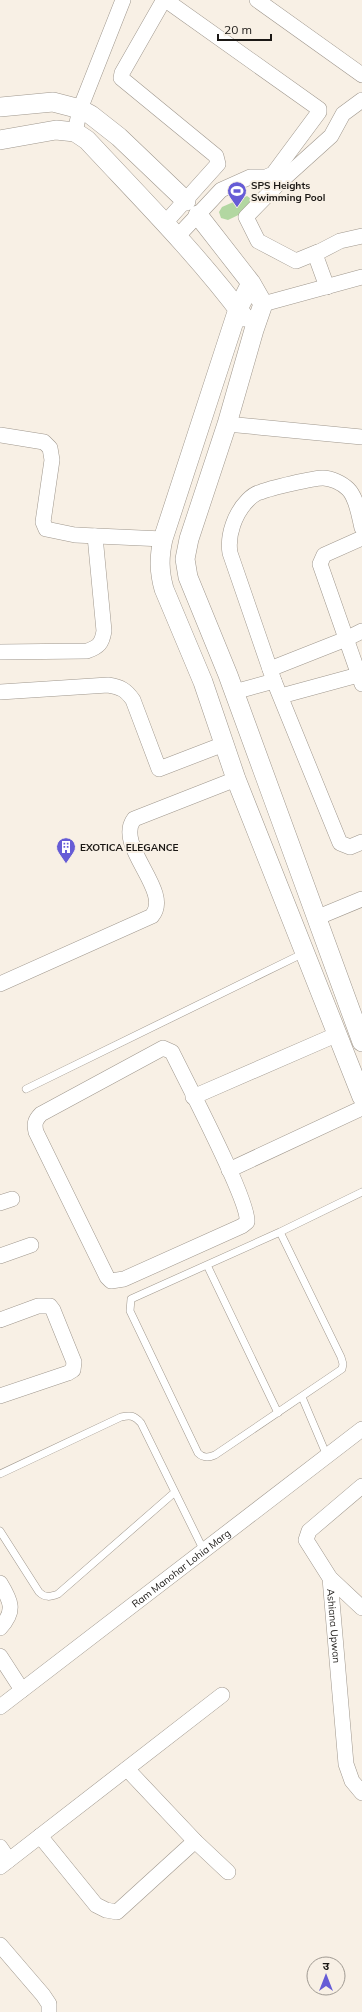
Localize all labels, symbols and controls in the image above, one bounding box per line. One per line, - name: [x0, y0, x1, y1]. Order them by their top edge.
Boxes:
- scale bar: [218, 16, 271, 42]
- text: 20 m: [224, 22, 252, 37]
- place label: SPS Heights Swimming Pool: [251, 179, 325, 204]
- sports icon: SPS Heights Swimming Pool: [226, 180, 248, 208]
- building icon: EXOTICA ELEGANCE: [55, 836, 77, 864]
- place label: EXOTICA ELEGANCE: [80, 841, 179, 854]
- street label: Ram Manohar Lohia Marg: [129, 1526, 233, 1610]
- street label: Ashiana Upwan: [324, 1588, 344, 1664]
- north arrow: [306, 1956, 346, 1996]
- text: उ: [323, 1959, 330, 1973]

